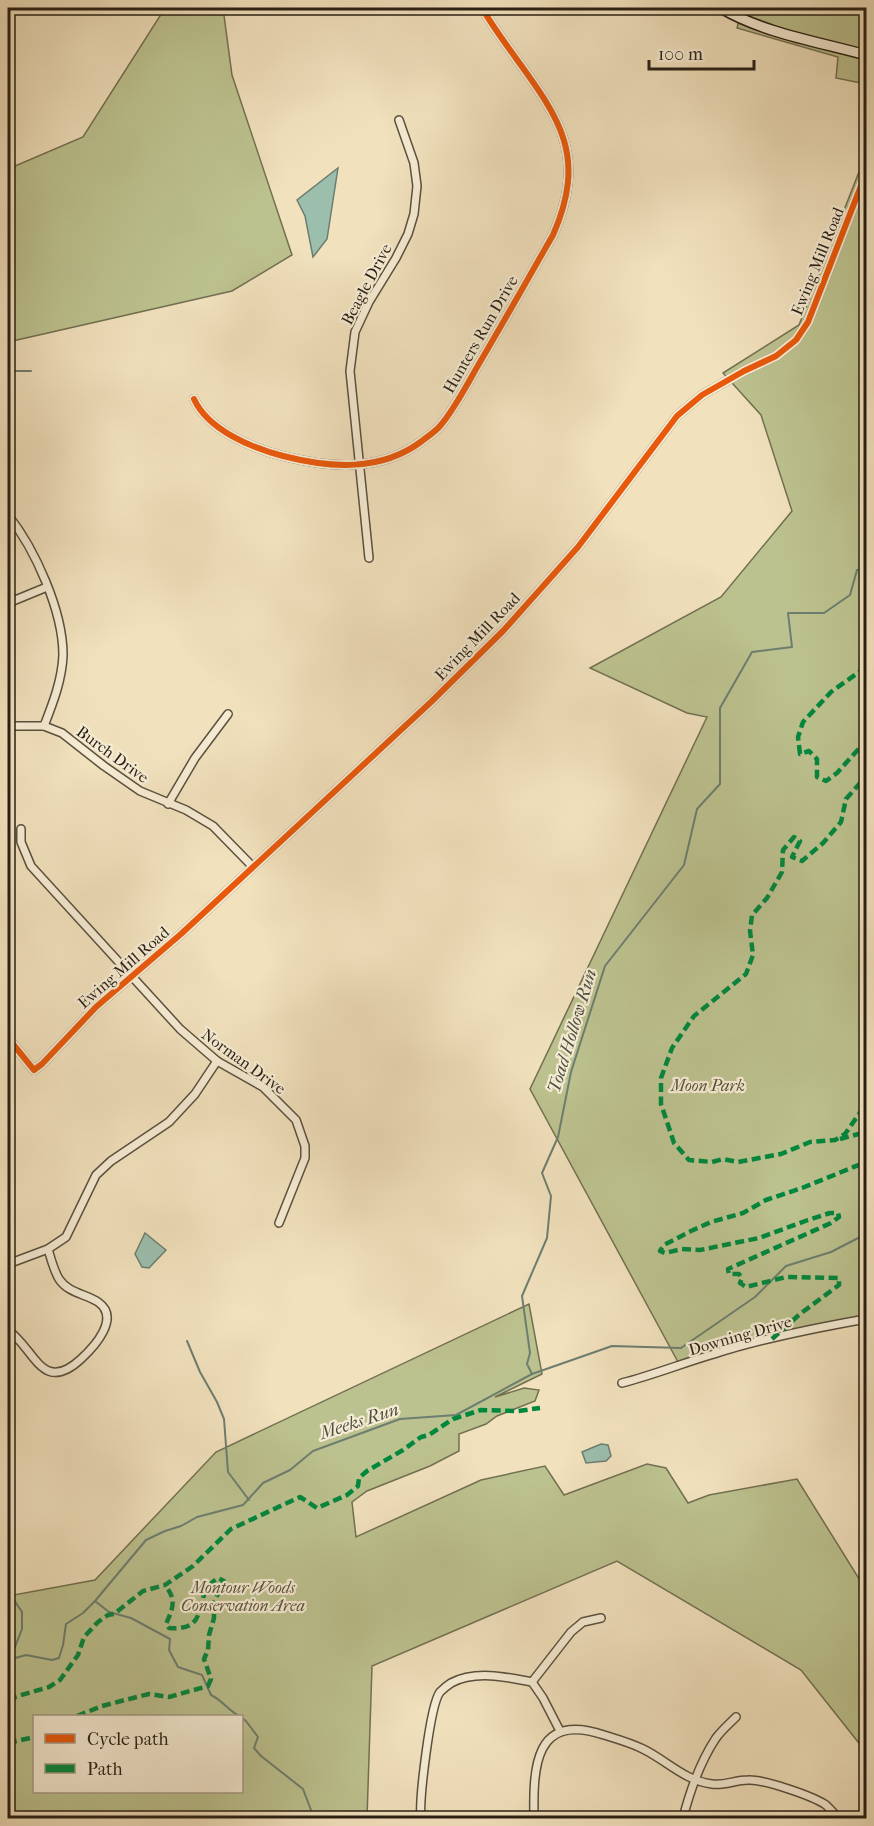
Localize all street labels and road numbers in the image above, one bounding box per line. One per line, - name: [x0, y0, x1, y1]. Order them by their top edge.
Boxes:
- street label: Ewing Mill Road: [787, 204, 848, 318]
- street label: Beagle Drive: [337, 240, 396, 328]
- street label: Hunters Run Drive: [439, 272, 522, 396]
- street label: Ewing Mill Road: [431, 588, 524, 684]
- street label: Burch Drive: [73, 722, 153, 787]
- street label: Ewing Mill Road: [74, 922, 173, 1012]
- street label: Norman Drive: [198, 1025, 289, 1098]
- street label: Downing Drive: [686, 1312, 794, 1359]

